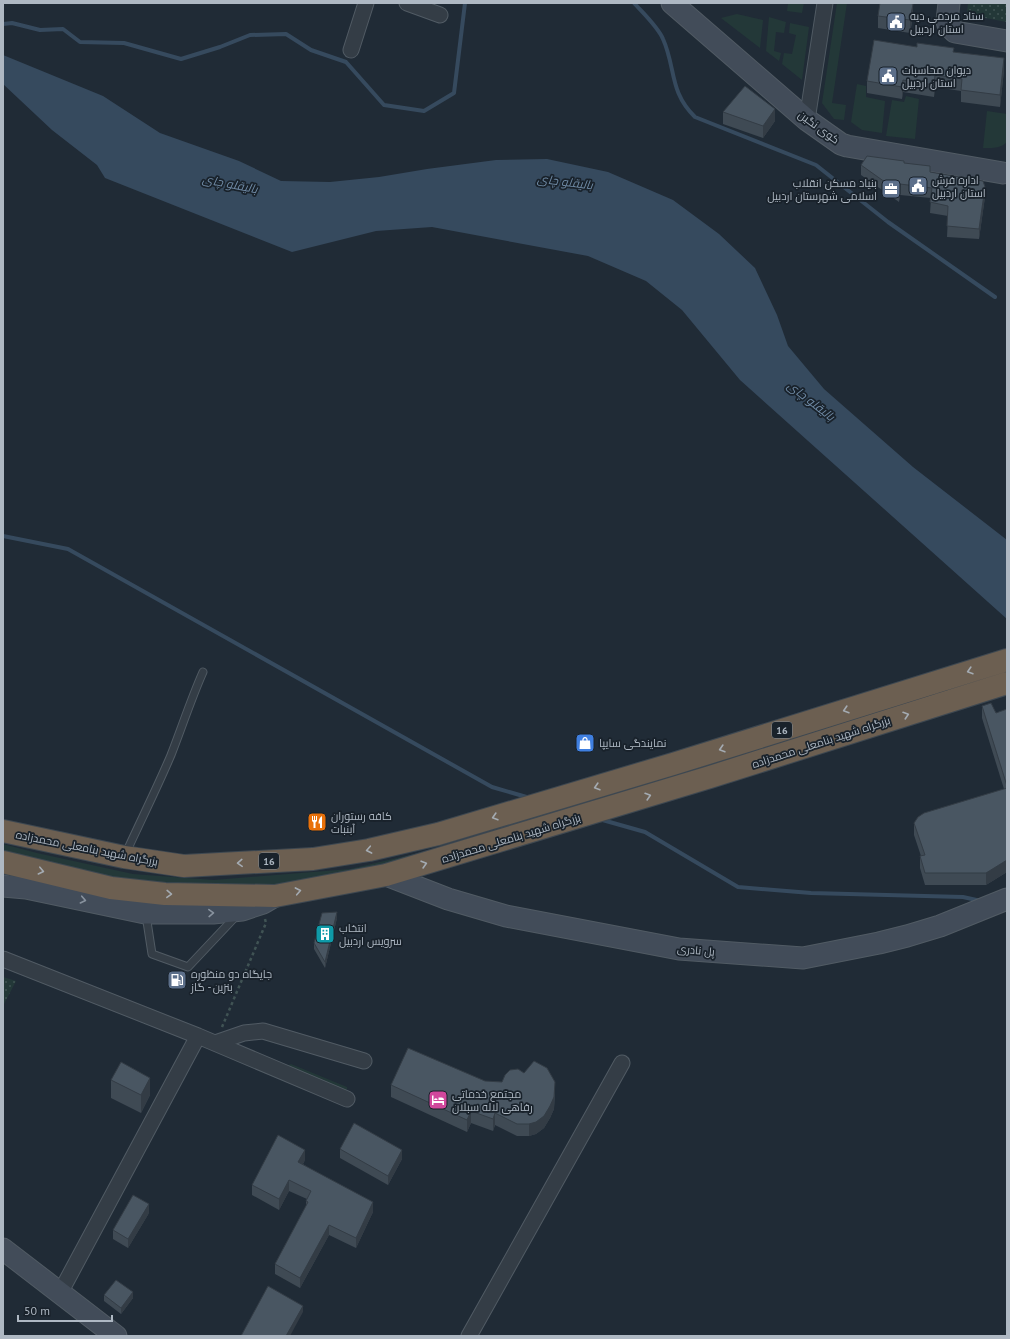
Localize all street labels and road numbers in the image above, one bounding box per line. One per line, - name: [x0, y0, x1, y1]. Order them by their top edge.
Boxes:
- street label: کوی نگین: [796, 107, 842, 147]
- street label: بزرگراه شهید بنامعلی محمدزاده: [750, 713, 892, 771]
- road number: 16: [772, 722, 792, 738]
- street label: بزرگراه شهید بنامعلی محمدزاده: [440, 810, 582, 866]
- street label: بزرگراه شهید بنامعلی محمدزاده: [15, 827, 159, 869]
- road number: 16: [259, 853, 279, 869]
- street label: پل نادری: [677, 941, 716, 959]

